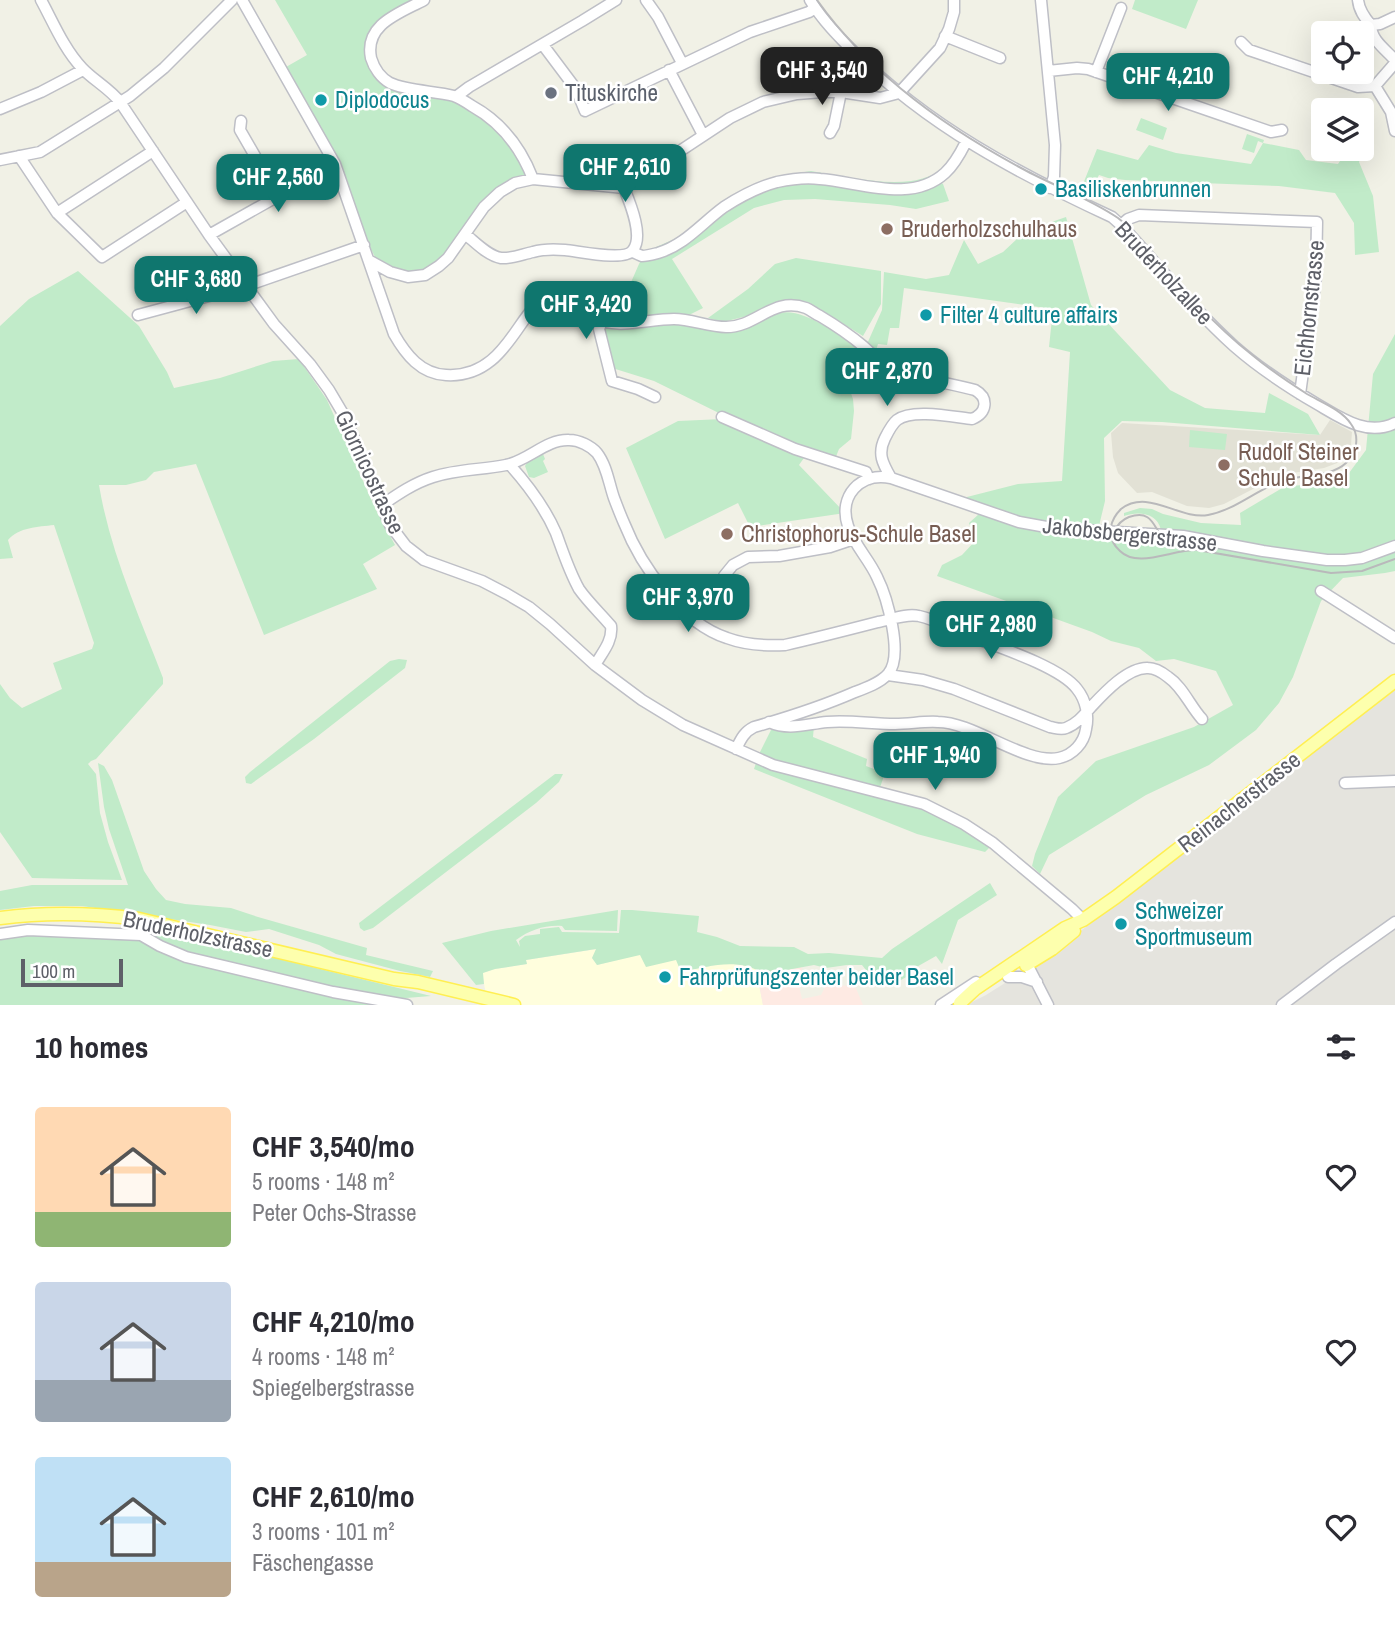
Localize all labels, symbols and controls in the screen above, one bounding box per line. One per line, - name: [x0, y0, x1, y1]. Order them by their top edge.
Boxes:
- map controls: [1311, 21, 1374, 161]
- button: locate: [1311, 21, 1374, 84]
- pin: CHF 3,540: [742, 48, 902, 107]
- text: CHF 3,540: [776, 54, 868, 85]
- pin: CHF 4,210: [1088, 54, 1248, 113]
- text: CHF 4,210: [1122, 60, 1214, 91]
- place label: Tituskirche: [565, 77, 658, 108]
- place label: Diplodocus: [335, 84, 429, 115]
- marker: Tituskirche: [543, 85, 559, 101]
- marker: Diplodocus: [313, 92, 329, 108]
- button: layers: [1311, 98, 1374, 161]
- pin: CHF 2,610: [545, 144, 705, 204]
- text: CHF 2,610: [579, 151, 671, 182]
- pin: CHF 2,560: [198, 154, 358, 214]
- text: CHF 2,560: [232, 161, 324, 192]
- place label: Basiliskenbrunnen: [1055, 173, 1211, 204]
- marker: Basiliskenbrunnen: [1033, 181, 1049, 197]
- place label: Bruderholzschulhaus: [901, 213, 1077, 244]
- street label: Bruderholzallee: [1108, 214, 1220, 331]
- marker: Bruderholzschulhaus: [879, 221, 895, 237]
- street label: Eichhornstrasse: [1286, 239, 1331, 377]
- pin: CHF 3,680: [116, 256, 276, 316]
- text: CHF 3,680: [150, 263, 242, 294]
- pin: CHF 3,420: [506, 282, 666, 341]
- text: CHF 3,420: [540, 288, 632, 319]
- place label: Filter 4 culture affairs: [940, 299, 1118, 330]
- marker: Filter 4 culture affairs: [918, 307, 934, 323]
- pin: CHF 2,870: [807, 348, 967, 408]
- text: CHF 2,870: [841, 355, 933, 386]
- street label: Giornicostrasse: [328, 405, 413, 539]
- place label: Rudolf Steiner Schule Basel: [1238, 436, 1359, 493]
- marker: Rudolf Steiner Schule Basel: [1216, 457, 1232, 473]
- street label: Jakobsbergerstrasse: [1041, 509, 1219, 558]
- place label: Christophorus-Schule Basel: [741, 518, 976, 549]
- marker: Christophorus-Schule Basel: [719, 526, 735, 542]
- pin: CHF 3,970: [608, 574, 768, 634]
- text: CHF 3,970: [642, 581, 734, 612]
- pin: CHF 2,980: [911, 602, 1071, 661]
- text: CHF 2,980: [945, 608, 1037, 639]
- pin: CHF 1,940: [855, 732, 1015, 792]
- text: CHF 1,940: [889, 739, 981, 770]
- street label: Reinacherstrasse: [1171, 744, 1306, 859]
- place label: Schweizer Sportmuseum: [1135, 895, 1252, 952]
- street label: Bruderholzstrasse: [121, 903, 276, 964]
- marker: Schweizer Sportmuseum: [1113, 916, 1129, 932]
- scale bar: [21, 956, 122, 988]
- text: 100 m: [32, 958, 75, 984]
- place label: Fahrprüfungszenter beider Basel: [679, 961, 954, 992]
- marker: Fahrprüfungszenter beider Basel: [657, 969, 673, 985]
- text: 10 homes: [35, 1027, 149, 1067]
- icon: filters: [1322, 1028, 1360, 1066]
- text: CHF 3,540/mo: [252, 1126, 415, 1166]
- icon: home: [91, 1135, 175, 1219]
- icon: heart: [1322, 1158, 1360, 1196]
- text: 5 rooms · 148 m²: [252, 1166, 395, 1197]
- text: Peter Ochs-Strasse: [252, 1197, 417, 1228]
- text: CHF 4,210/mo: [252, 1301, 415, 1341]
- icon: home: [91, 1310, 175, 1394]
- icon: heart: [1322, 1333, 1360, 1371]
- text: 4 rooms · 148 m²: [252, 1341, 395, 1372]
- text: Spiegelbergstrasse: [252, 1372, 415, 1403]
- text: CHF 2,610/mo: [252, 1476, 415, 1516]
- icon: home: [91, 1485, 175, 1569]
- icon: heart: [1322, 1508, 1360, 1546]
- text: 3 rooms · 101 m²: [252, 1516, 395, 1547]
- text: Fäschengasse: [252, 1547, 374, 1578]

